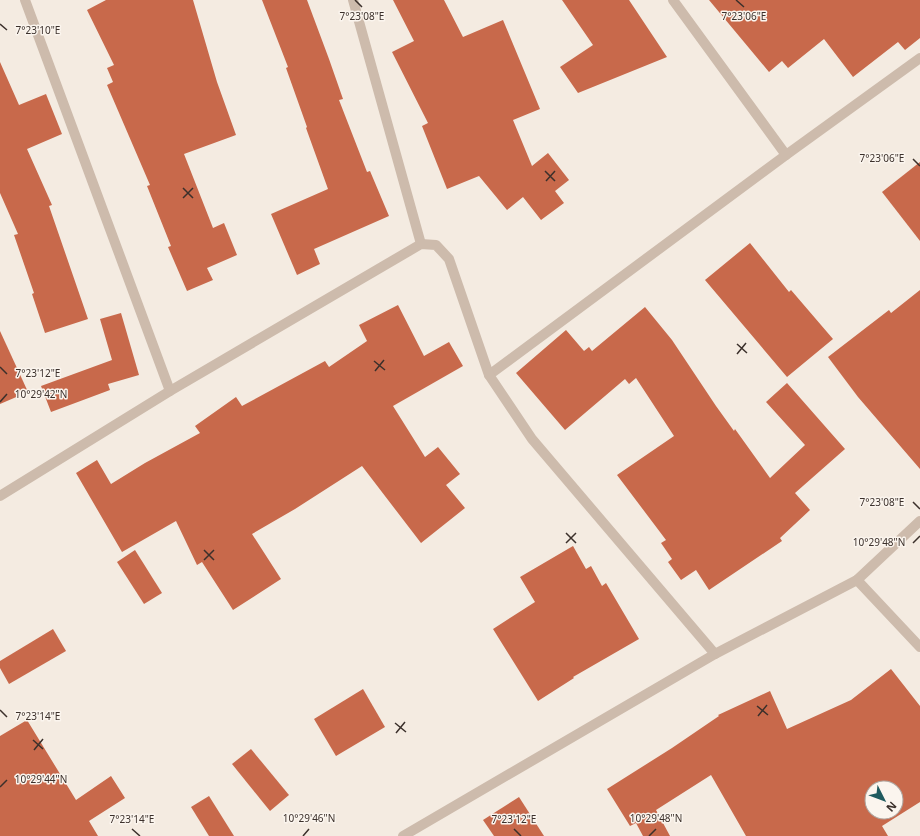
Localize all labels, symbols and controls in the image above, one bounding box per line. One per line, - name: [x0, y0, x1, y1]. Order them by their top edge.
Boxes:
- text: 7°23'08"E: [340, 9, 384, 23]
- text: 7°23'06"E: [722, 9, 766, 23]
- text: 7°23'10"E: [16, 23, 60, 37]
- text: 7°23'06"E: [860, 151, 904, 165]
- text: 7°23'12"E: [16, 366, 60, 380]
- text: 10°29'42"N: [15, 387, 67, 401]
- text: 7°23'08"E: [860, 495, 904, 509]
- text: 10°29'48"N: [853, 535, 905, 549]
- text: 7°23'14"E: [16, 709, 60, 723]
- text: 10°29'44"N: [15, 772, 67, 786]
- north arrow: [864, 780, 904, 820]
- text: N: [883, 799, 900, 815]
- text: 10°29'46"N: [283, 811, 335, 825]
- text: 10°29'48"N: [630, 811, 682, 825]
- text: 7°23'14"E: [110, 812, 154, 826]
- text: 7°23'12"E: [492, 812, 536, 826]

